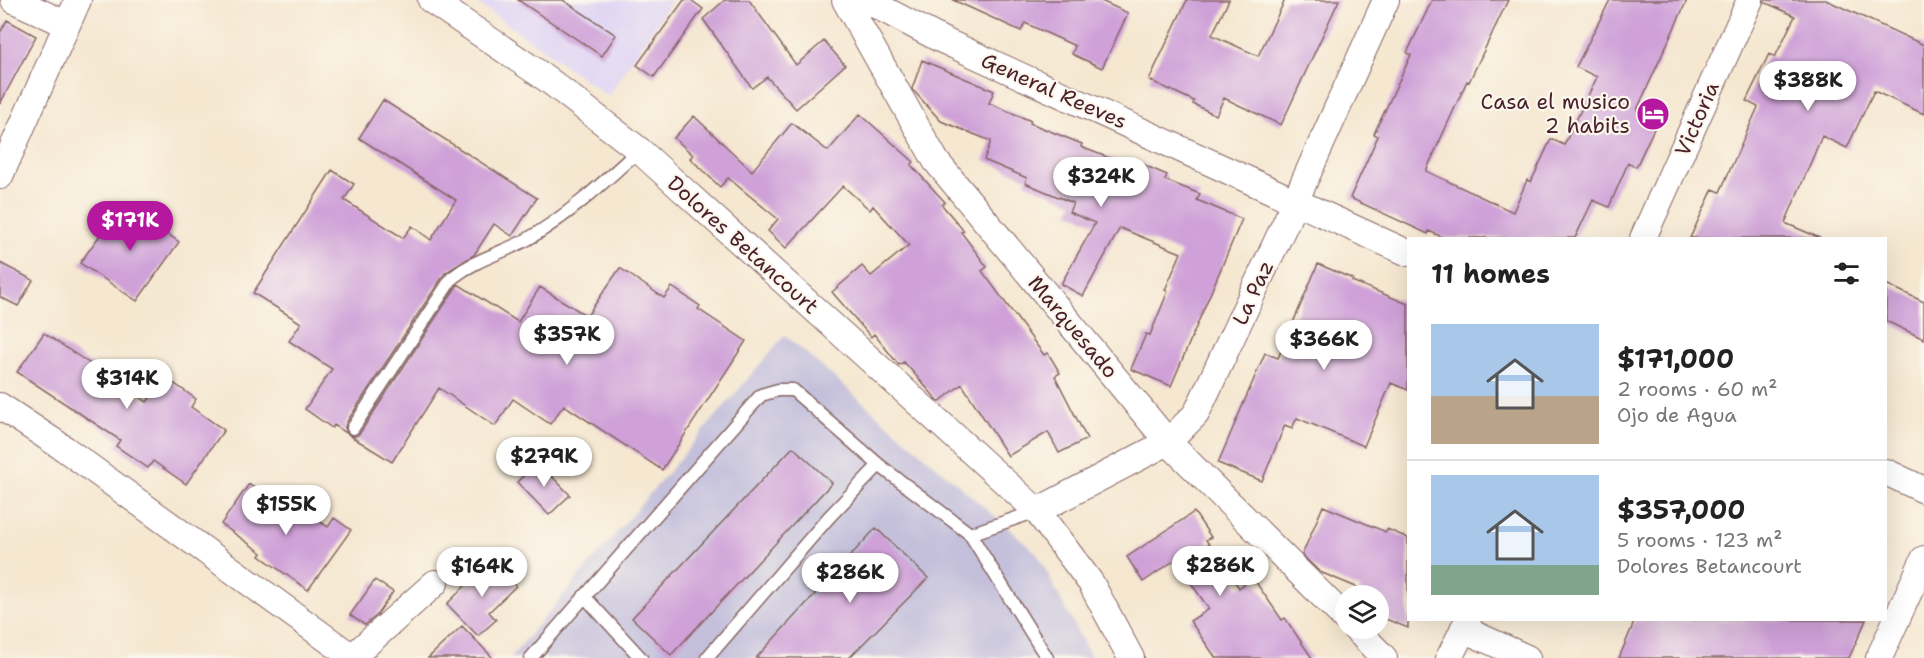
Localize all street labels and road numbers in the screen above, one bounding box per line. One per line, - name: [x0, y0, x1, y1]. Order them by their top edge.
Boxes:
- street label: General Reeves: [977, 46, 1131, 136]
- street label: Victoria: [1668, 77, 1726, 161]
- street label: Dolores Betancourt: [661, 170, 825, 320]
- street label: La Paz: [1226, 256, 1280, 330]
- street label: Marquesado: [1022, 270, 1124, 384]

